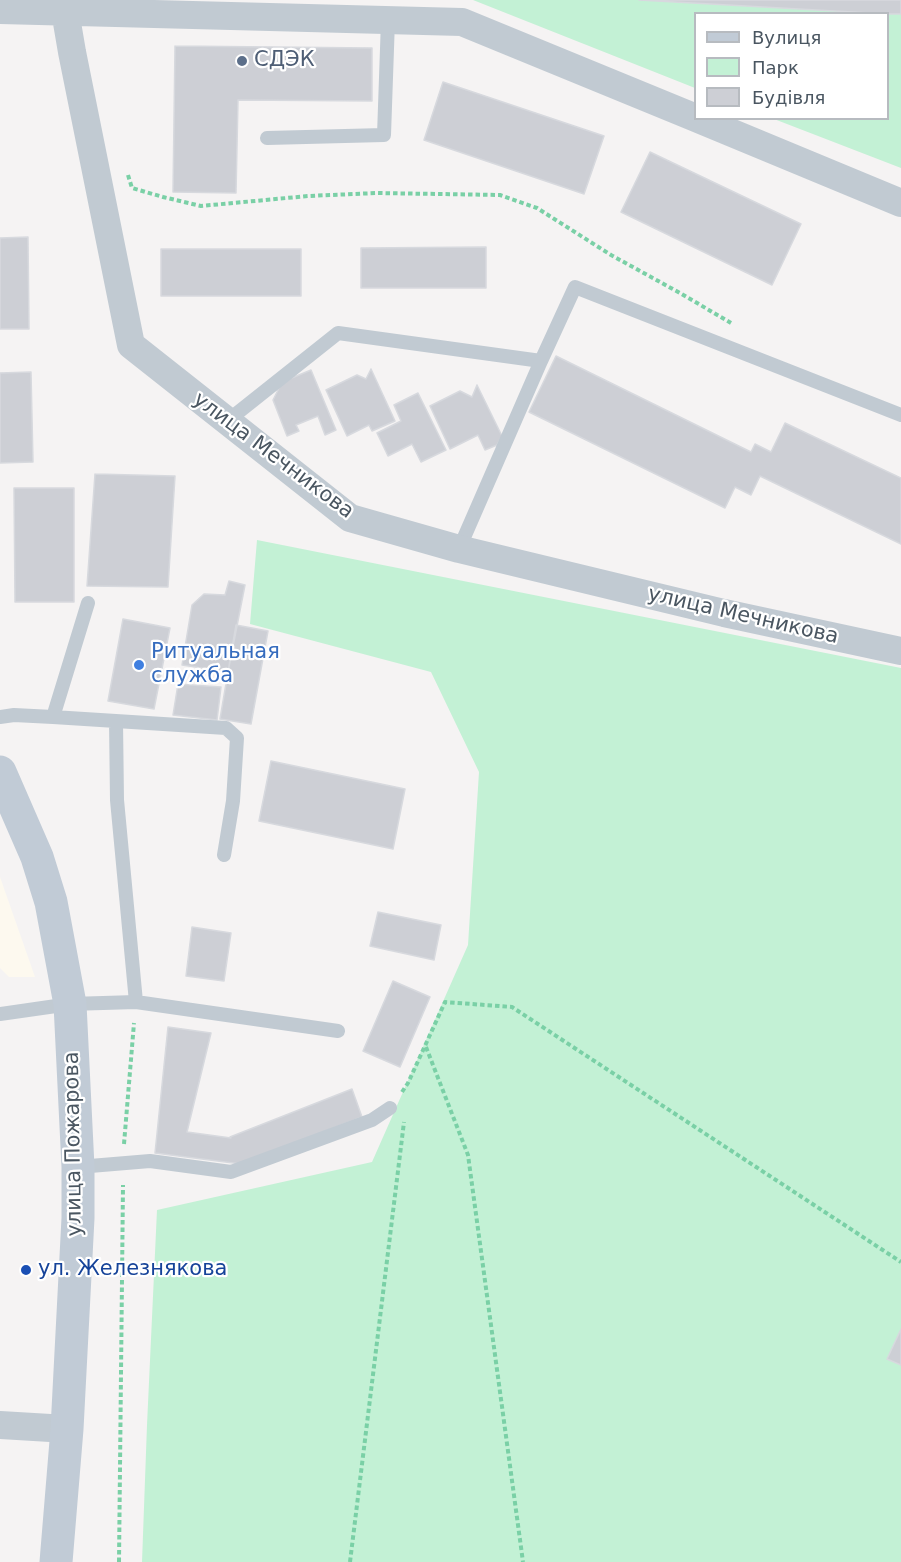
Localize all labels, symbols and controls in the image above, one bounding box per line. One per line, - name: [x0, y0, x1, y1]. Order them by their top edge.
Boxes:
- legend: [694, 12, 889, 120]
- text: Вулиця: [752, 27, 821, 48]
- place label: СДЭК: [254, 48, 315, 74]
- marker: СДЭК: [235, 54, 249, 68]
- text: Парк: [752, 57, 799, 78]
- text: Будівля: [752, 87, 825, 108]
- street label: улица Мечникова: [188, 387, 358, 525]
- street label: улица Мечникова: [645, 582, 841, 650]
- place label: Ритуальная служба: [151, 640, 280, 690]
- marker: Ритуальная служба: [132, 658, 146, 672]
- street label: улица Пожарова: [60, 1051, 88, 1237]
- place label: ул. Железнякова: [38, 1257, 227, 1283]
- marker: ул. Железнякова: [19, 1263, 33, 1277]

